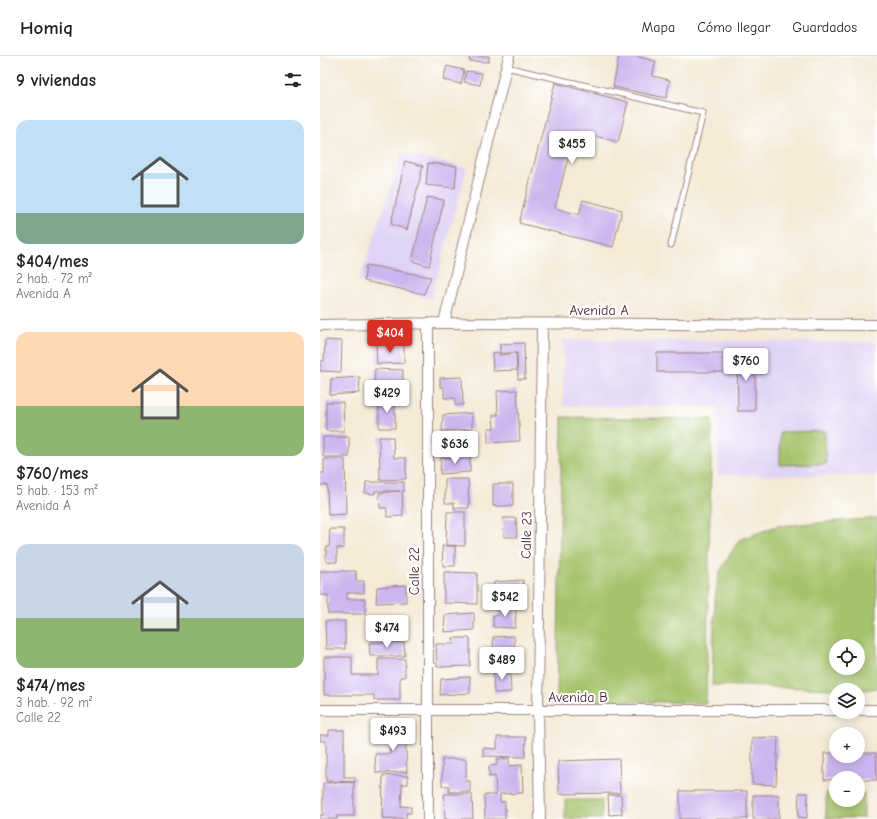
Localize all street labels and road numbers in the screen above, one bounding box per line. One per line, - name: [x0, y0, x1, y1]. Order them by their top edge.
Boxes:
- street label: Avenida A: [569, 302, 629, 319]
- street label: Calle 23: [518, 511, 535, 559]
- street label: Calle 22: [406, 547, 423, 595]
- street label: Avenida B: [548, 689, 608, 706]

